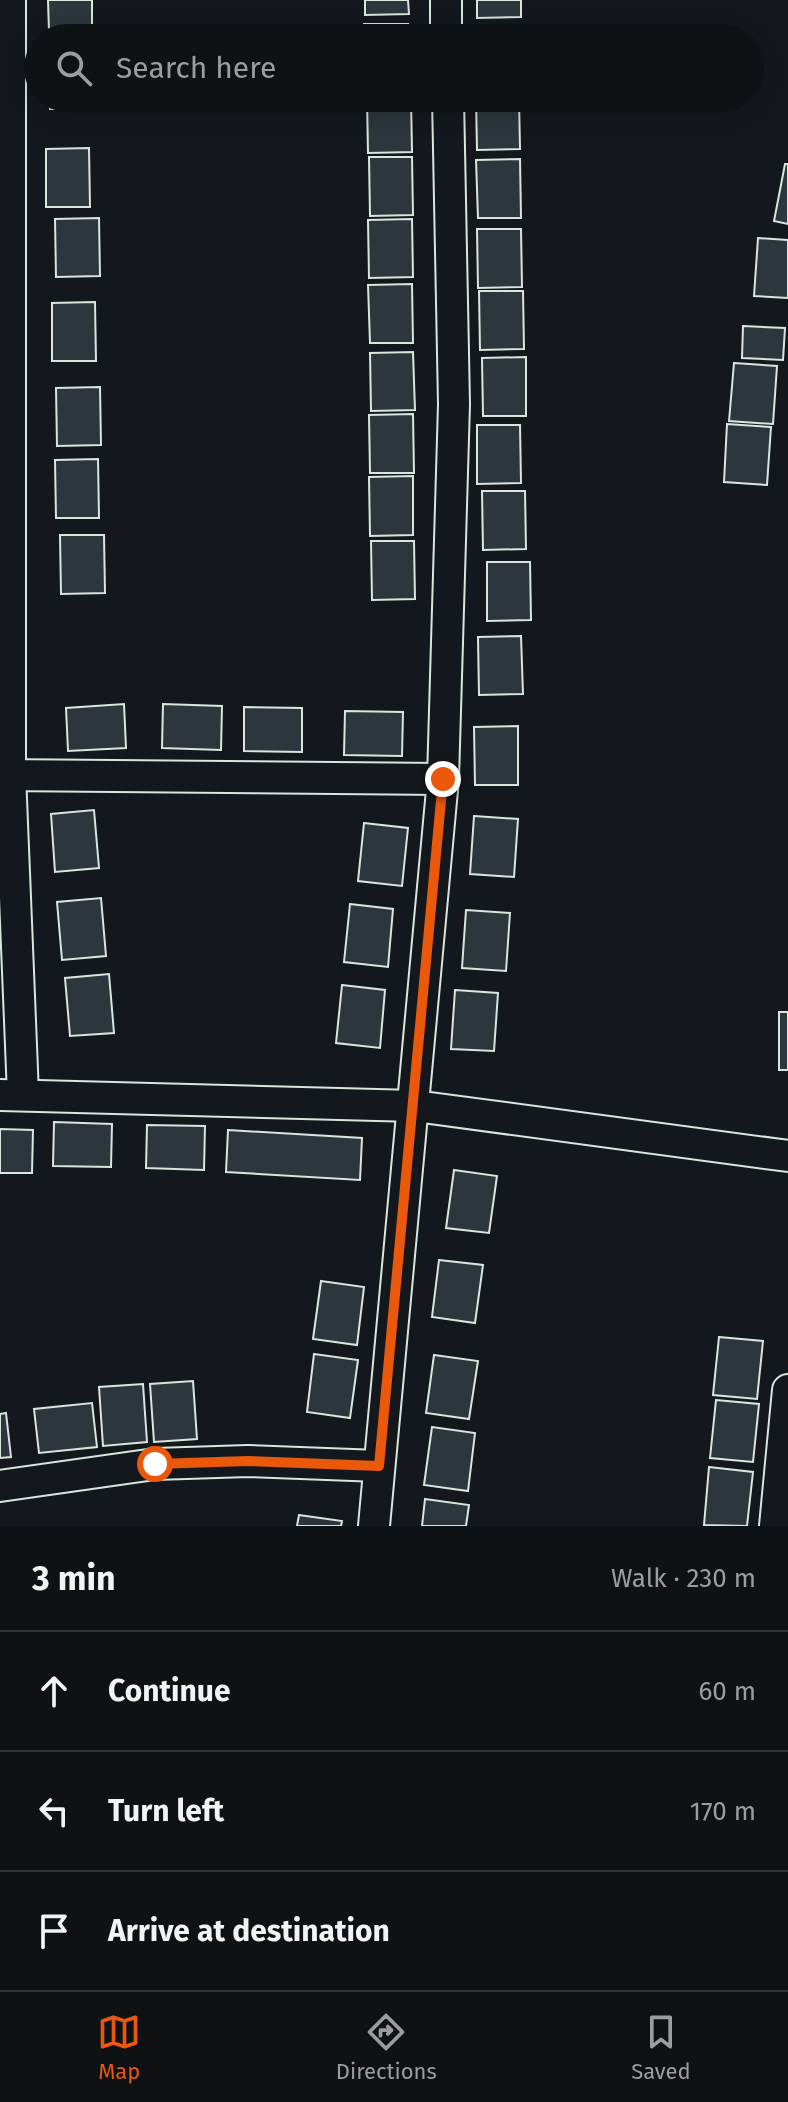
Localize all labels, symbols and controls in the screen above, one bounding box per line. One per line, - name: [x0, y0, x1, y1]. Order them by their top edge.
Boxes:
- search box: [24, 24, 764, 112]
- icon: search: [52, 46, 96, 90]
- text: Search here: [116, 50, 276, 86]
- route end: [425, 761, 461, 797]
- route start: [137, 1446, 173, 1482]
- text: 3 min: [32, 1558, 116, 1599]
- text: Walk · 230 m: [611, 1563, 756, 1594]
- icon: ahead: [32, 1669, 76, 1713]
- text: Continue: [108, 1673, 231, 1709]
- text: 60 m: [698, 1676, 756, 1707]
- icon: left: [32, 1789, 76, 1833]
- text: Turn left: [108, 1793, 224, 1829]
- text: 170 m: [690, 1796, 756, 1827]
- icon: arrive: [32, 1909, 76, 1953]
- text: Arrive at destination: [108, 1913, 390, 1949]
- tab: Map: [97, 2010, 141, 2085]
- tab: Directions: [336, 2010, 437, 2085]
- tab: Saved: [631, 2010, 691, 2085]

